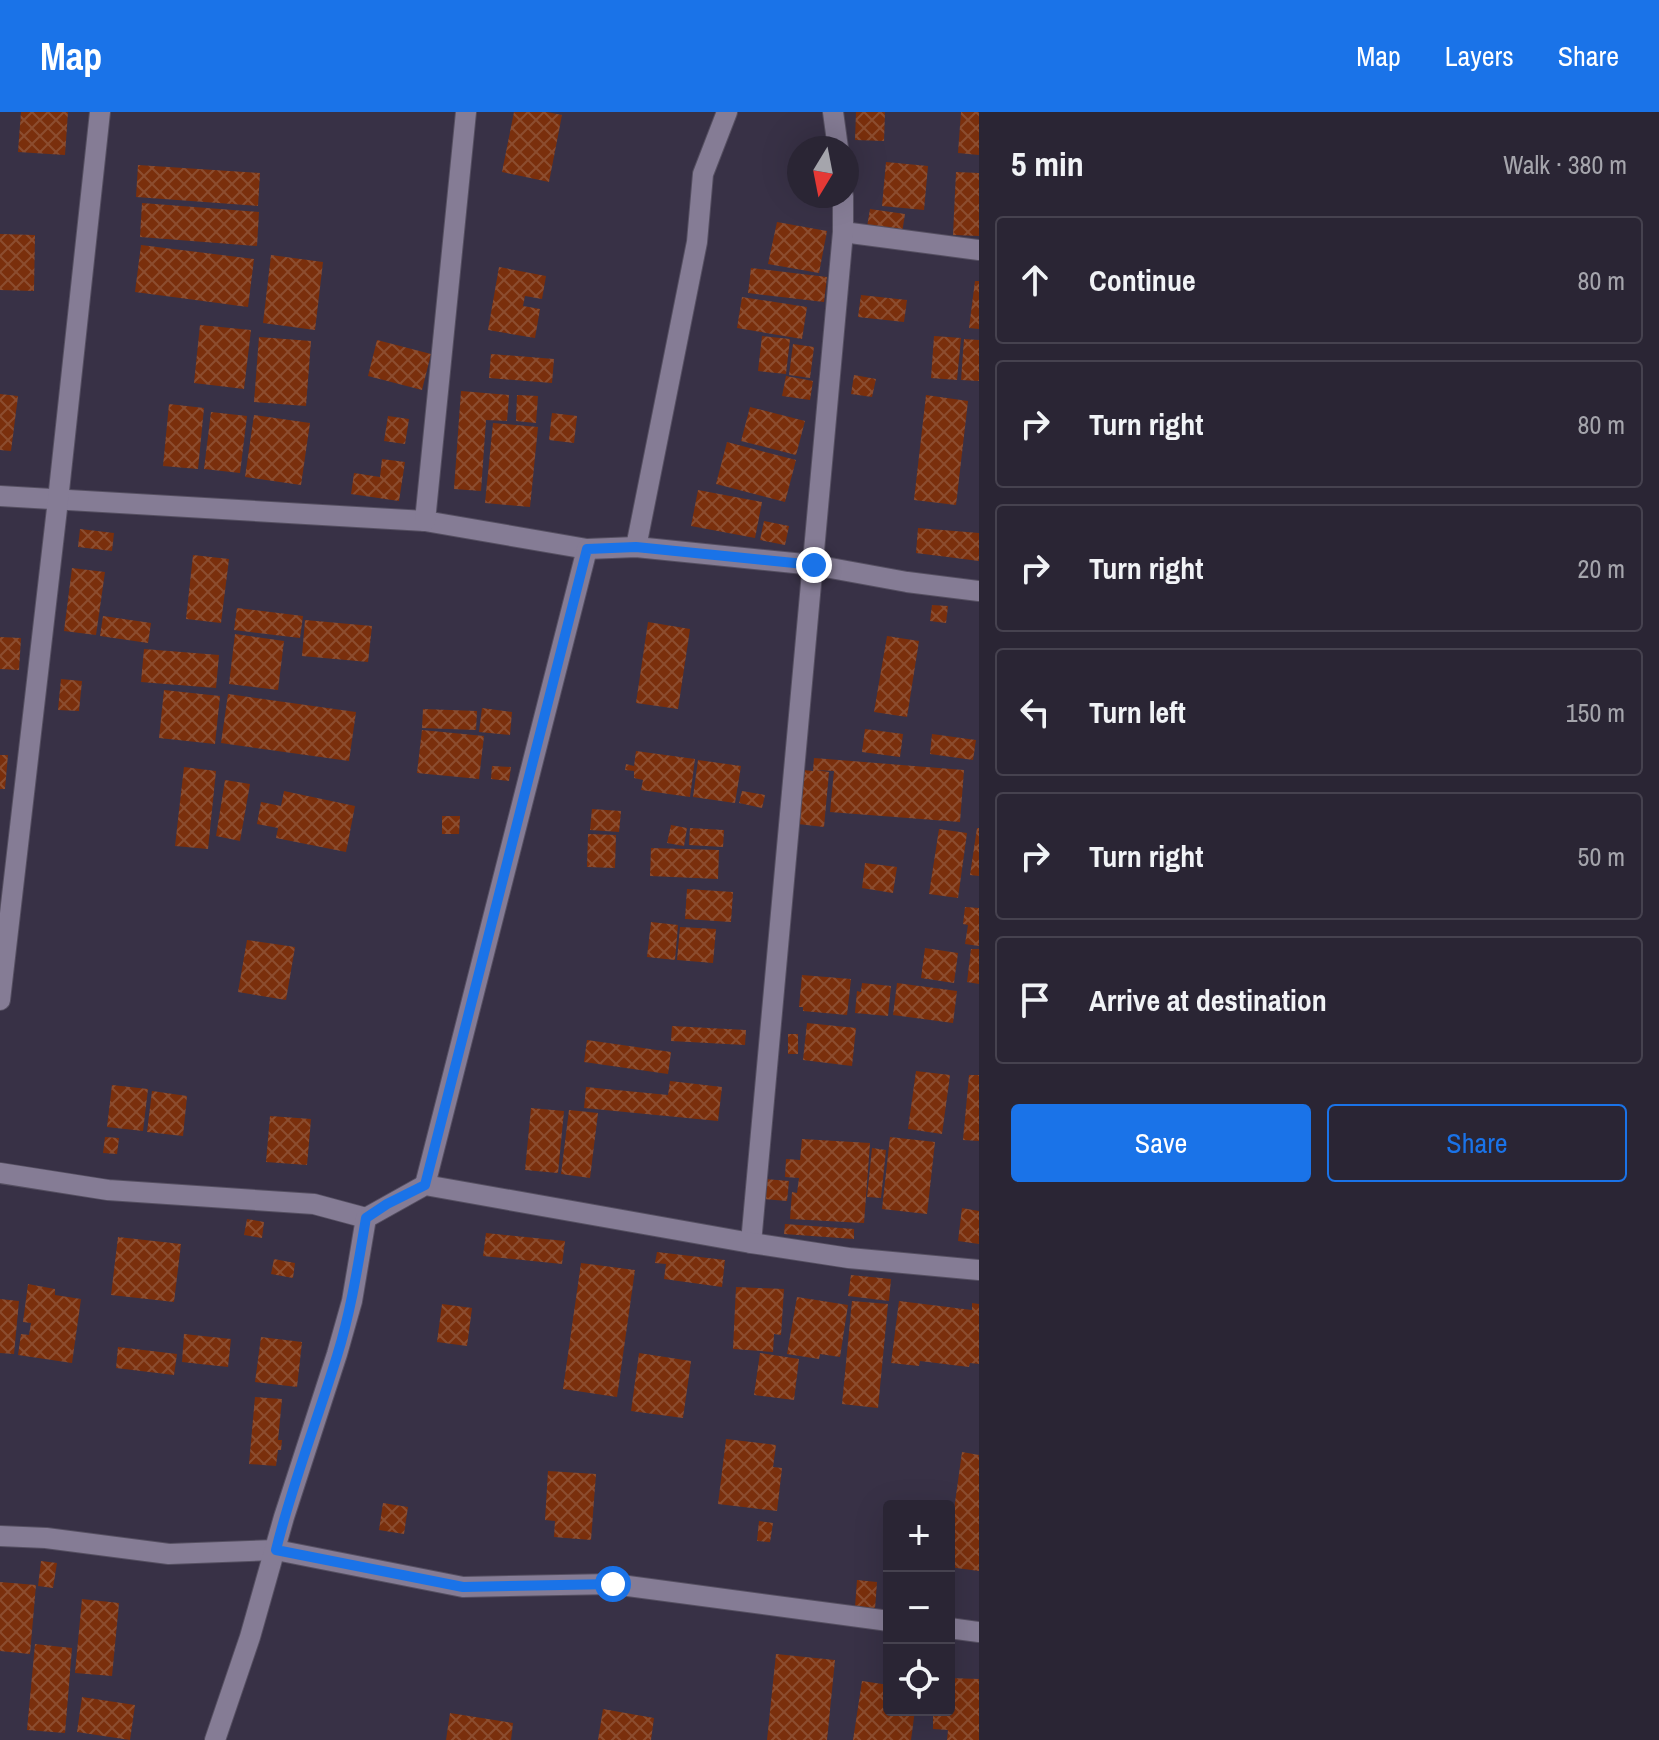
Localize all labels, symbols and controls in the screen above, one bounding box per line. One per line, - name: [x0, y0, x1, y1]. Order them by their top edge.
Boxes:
- text: Map: [40, 31, 102, 82]
- text: Map: [1356, 37, 1401, 75]
- text: Layers: [1445, 37, 1514, 75]
- text: Share: [1558, 37, 1619, 75]
- north arrow: [787, 136, 859, 208]
- text: 5 min: [1011, 141, 1084, 187]
- text: Walk · 380 m: [1503, 147, 1627, 182]
- icon: ahead: [1013, 258, 1057, 302]
- text: Continue: [1089, 260, 1196, 300]
- text: 80 m: [1578, 263, 1625, 298]
- icon: right: [1013, 402, 1057, 446]
- text: Turn right: [1089, 404, 1203, 444]
- text: 80 m: [1578, 407, 1625, 442]
- icon: right: [1013, 546, 1057, 590]
- route end: [796, 547, 832, 583]
- text: Turn right: [1089, 548, 1203, 588]
- text: 20 m: [1578, 551, 1625, 586]
- icon: left: [1013, 690, 1057, 734]
- text: Turn left: [1089, 692, 1186, 732]
- text: 150 m: [1566, 695, 1625, 730]
- icon: right: [1013, 834, 1057, 878]
- text: Turn right: [1089, 836, 1203, 876]
- text: 50 m: [1578, 839, 1625, 874]
- icon: arrive: [1013, 978, 1057, 1022]
- text: Arrive at destination: [1089, 980, 1327, 1020]
- button: Save: [1011, 1104, 1311, 1182]
- button: Share: [1327, 1104, 1627, 1182]
- map controls: [883, 1500, 955, 1716]
- button: +: [883, 1500, 955, 1572]
- route start: [595, 1566, 631, 1602]
- button: −: [883, 1572, 955, 1644]
- button: locate: [883, 1644, 955, 1716]

